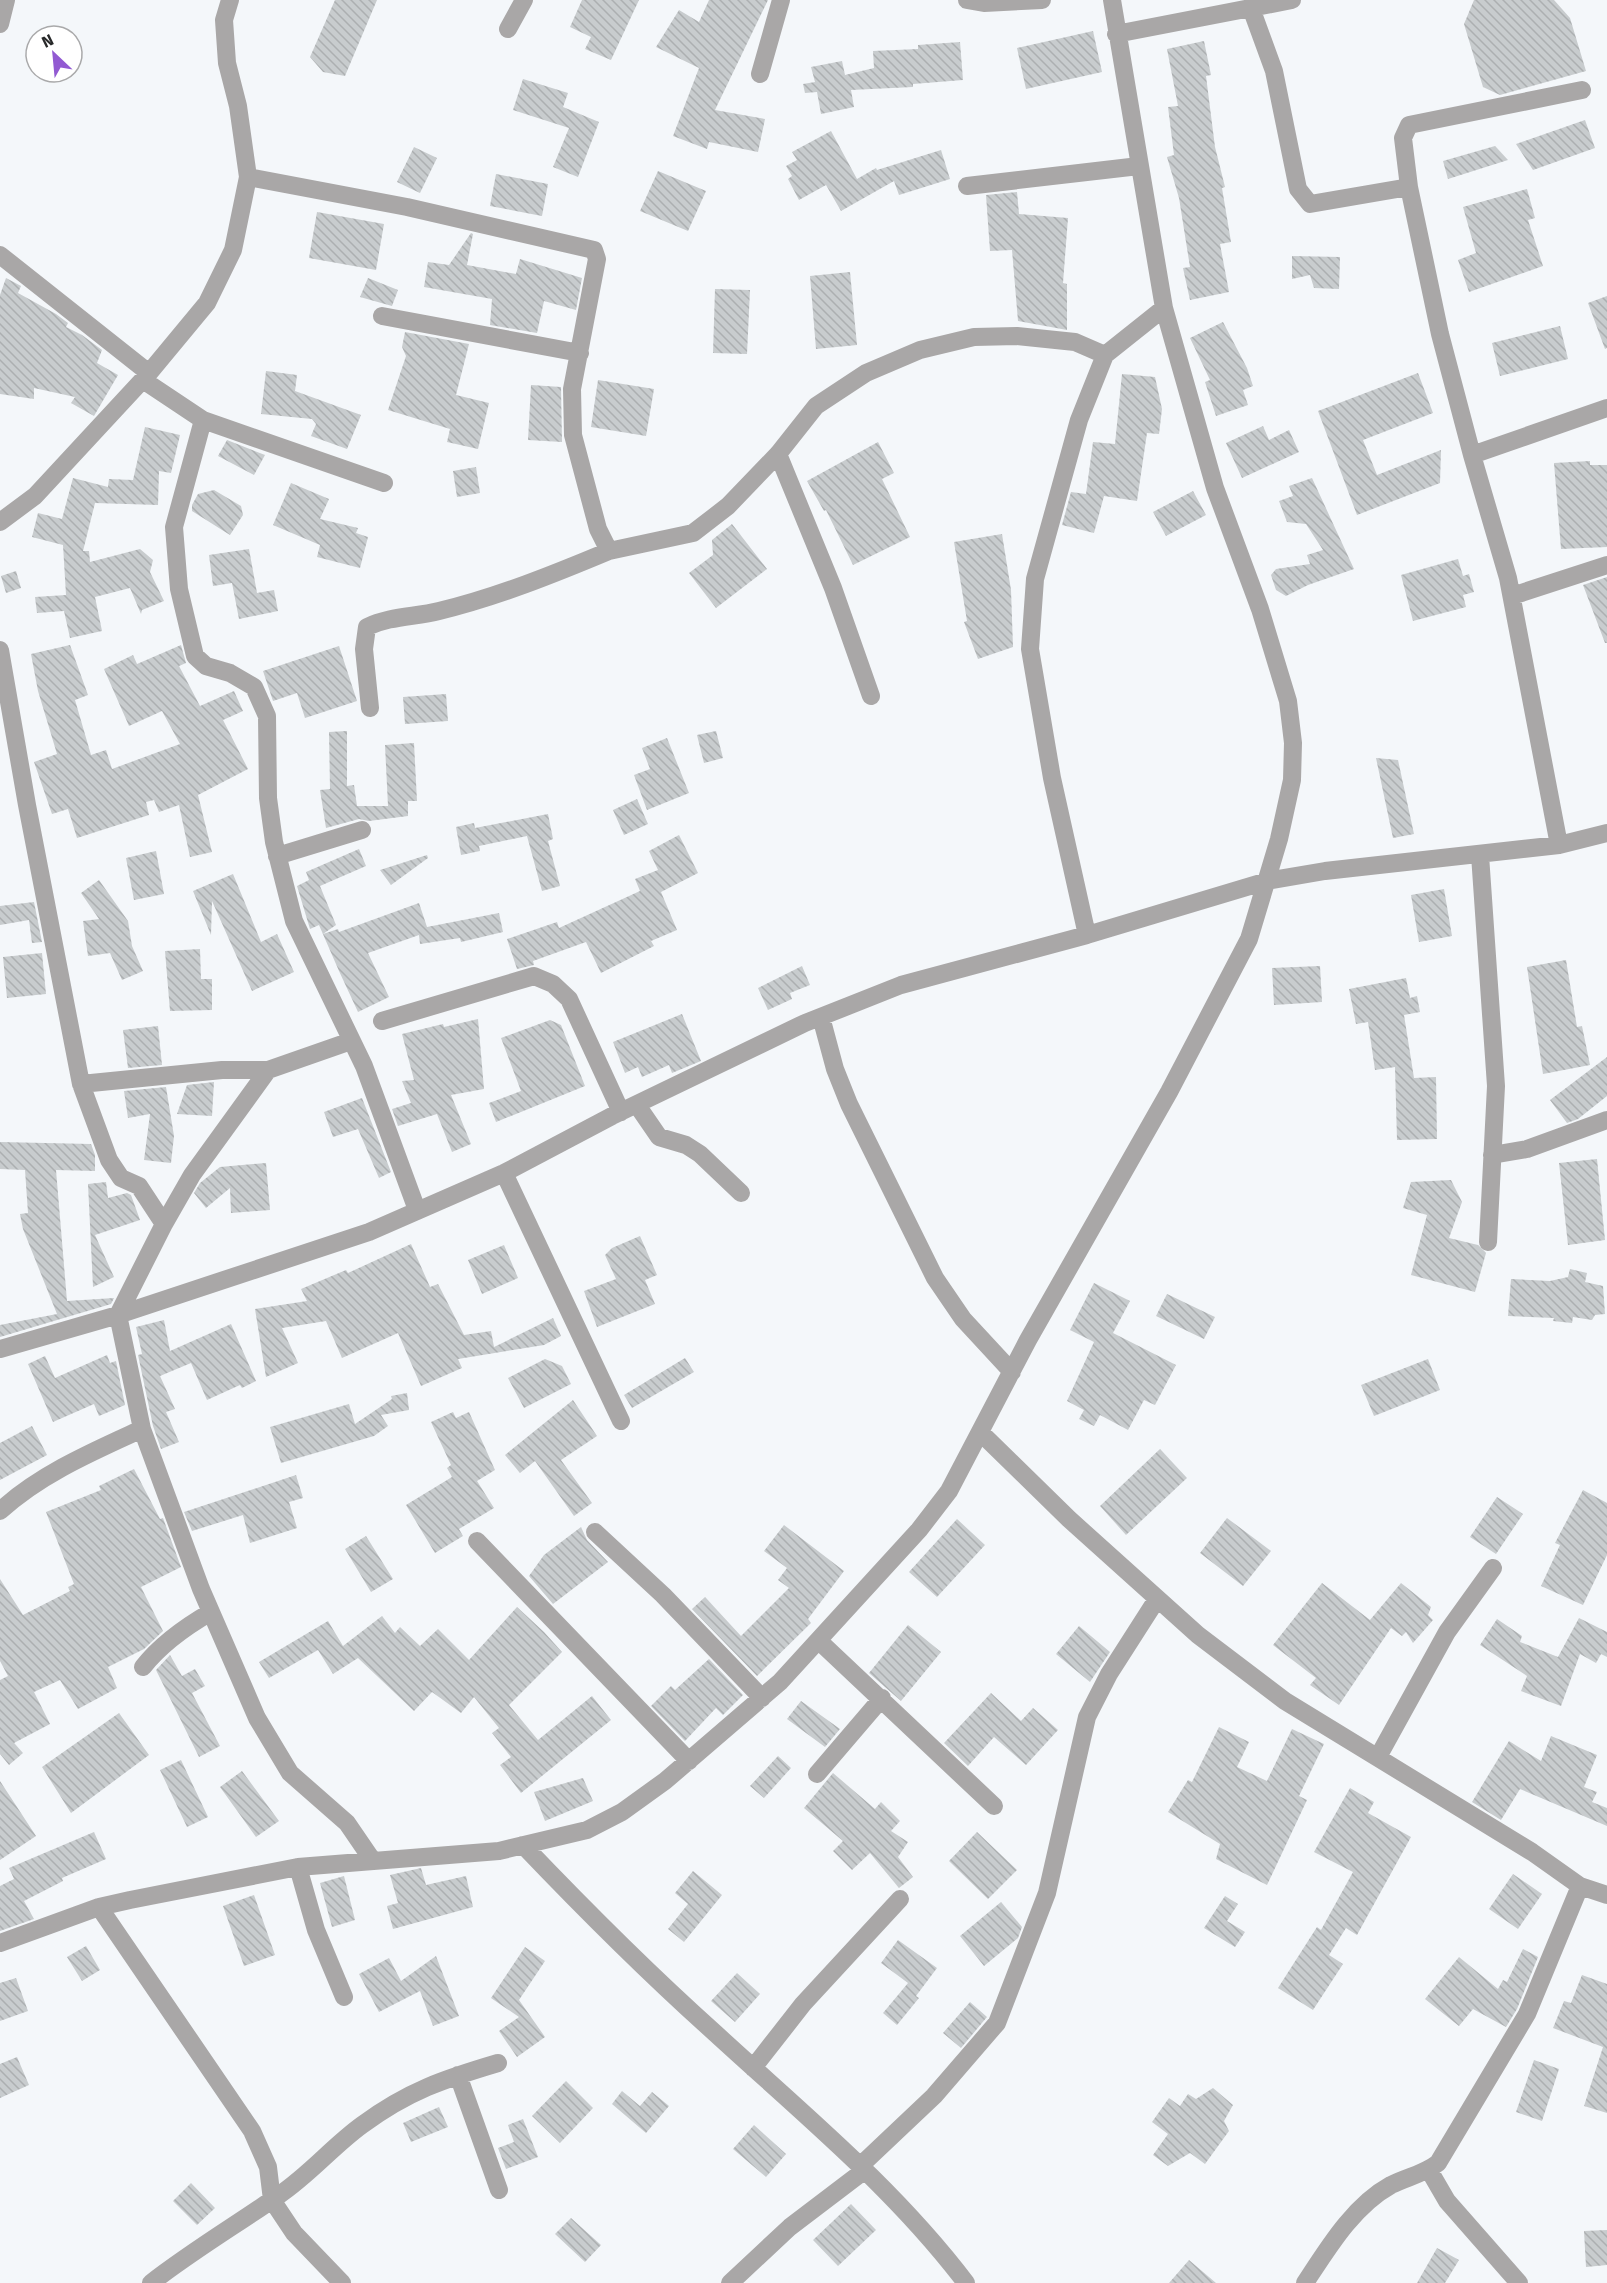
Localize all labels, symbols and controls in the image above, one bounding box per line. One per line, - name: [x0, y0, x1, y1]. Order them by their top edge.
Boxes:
- north arrow: [24, 24, 84, 84]
- text: N: [39, 30, 57, 52]

